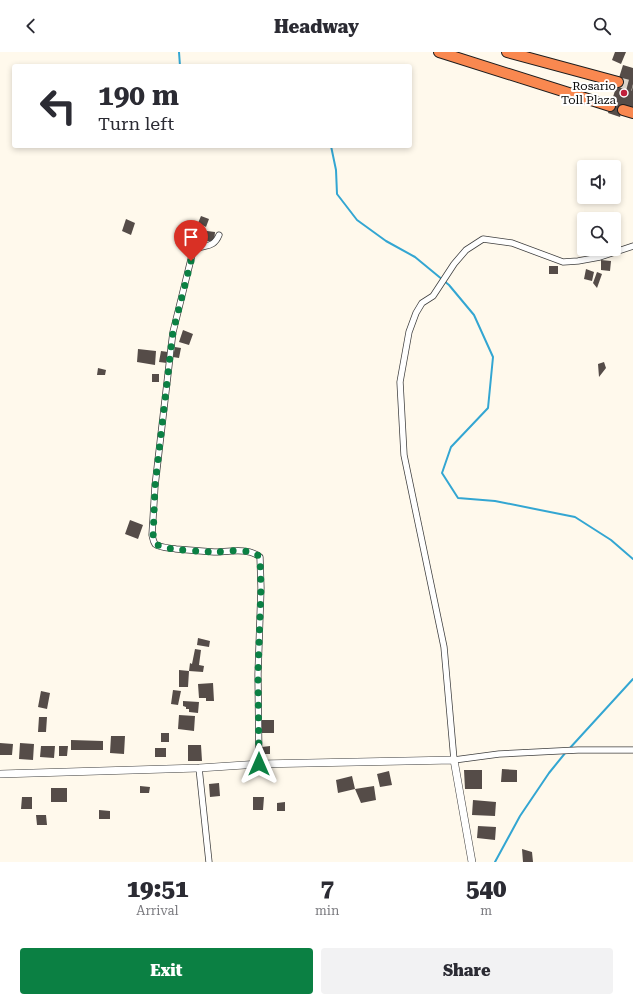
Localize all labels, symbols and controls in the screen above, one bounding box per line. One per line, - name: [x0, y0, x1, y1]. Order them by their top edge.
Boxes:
- icon: back: [20, 15, 42, 37]
- icon: search: [591, 15, 613, 37]
- text: Headway: [274, 16, 359, 37]
- text: 190 m: [98, 79, 179, 112]
- place label: Rosario Toll Plaza: [561, 79, 616, 107]
- icon: left: [32, 80, 84, 132]
- marker: Rosario Toll Plaza: [619, 88, 629, 98]
- text: Turn left: [98, 113, 174, 134]
- map controls: [577, 160, 621, 256]
- button: sound: [577, 160, 621, 204]
- button: search: [577, 212, 621, 256]
- pin: [174, 220, 208, 261]
- icon: arrive: [180, 226, 202, 248]
- position arrow: [238, 743, 280, 785]
- text: 19:51: [127, 875, 188, 903]
- text: 7: [320, 875, 334, 903]
- text: 540: [466, 875, 506, 903]
- text: Arrival: [136, 903, 179, 918]
- text: min: [315, 903, 339, 918]
- text: m: [480, 903, 492, 918]
- button: Exit: [20, 948, 313, 994]
- button: Share: [321, 948, 613, 994]

